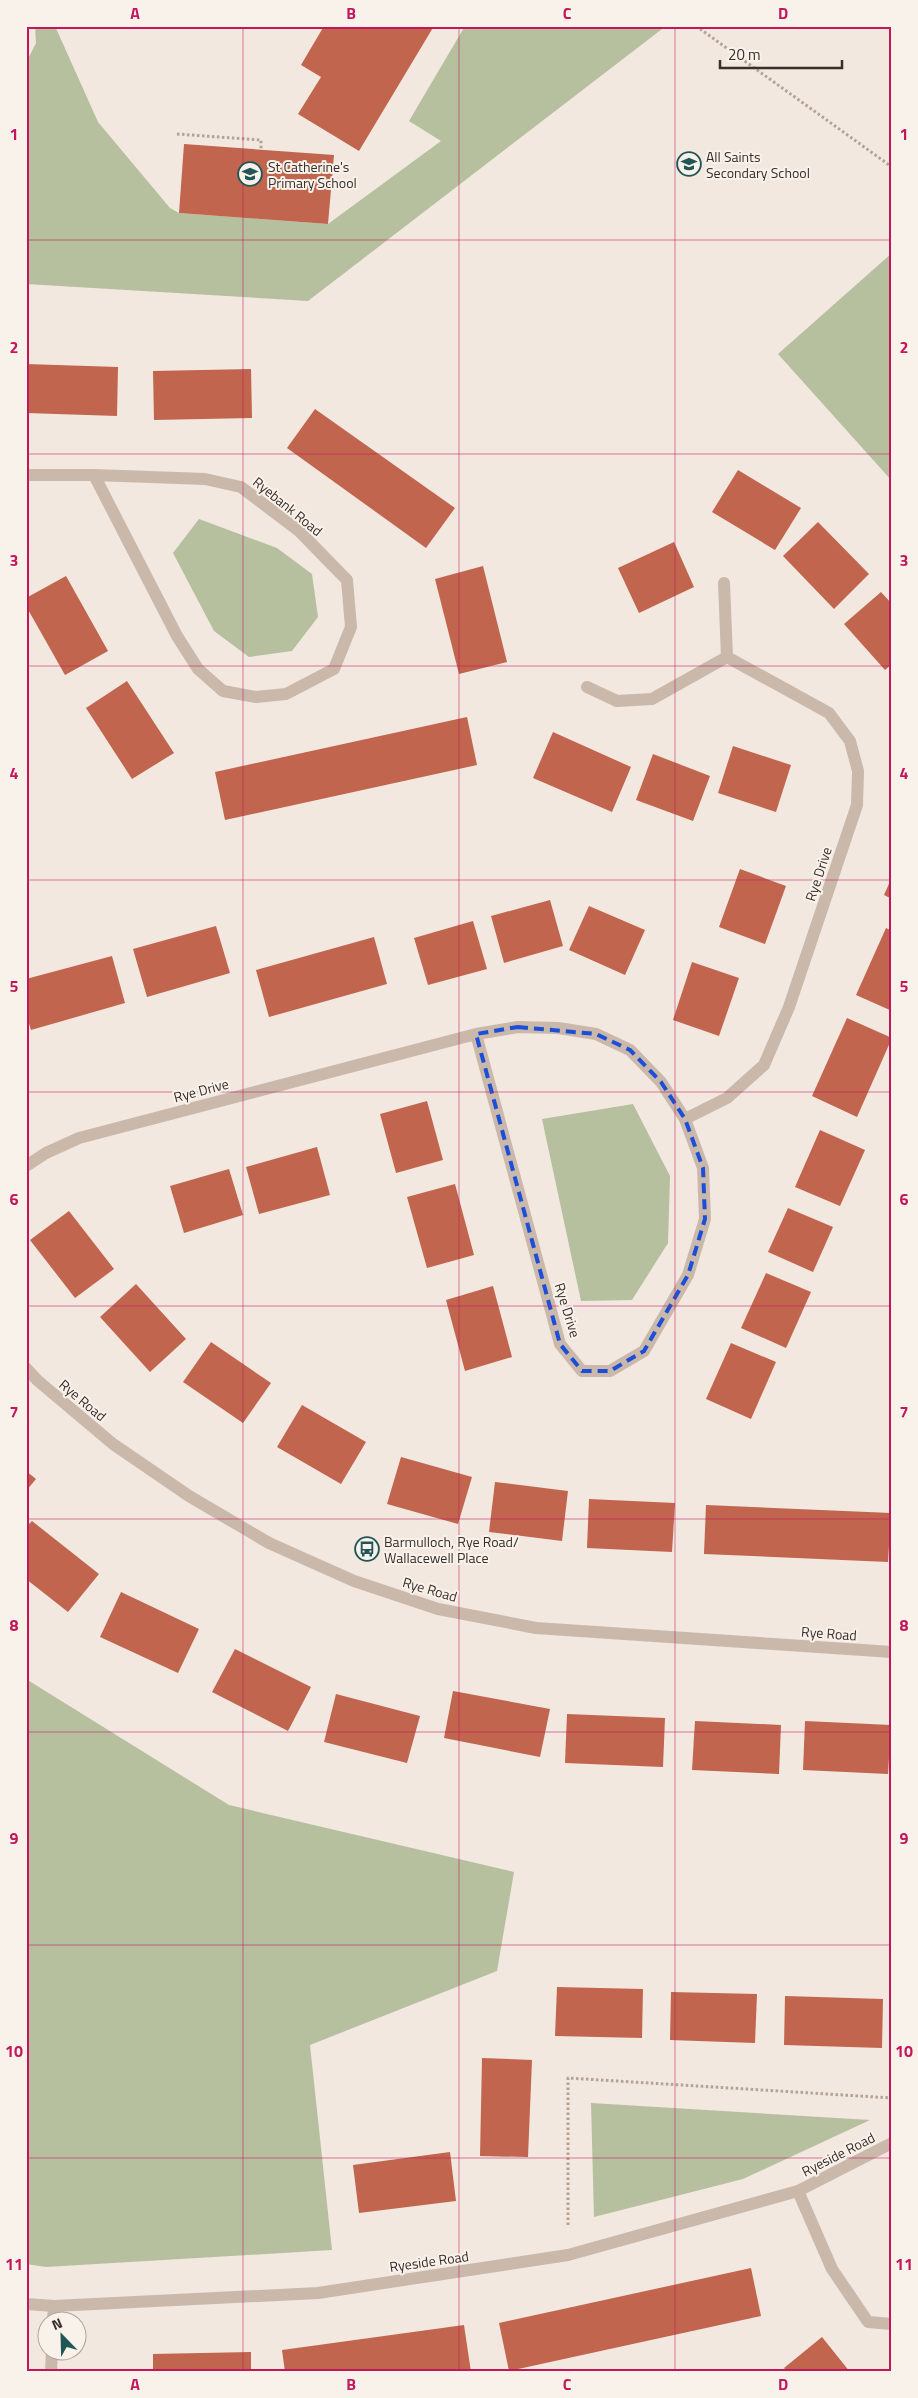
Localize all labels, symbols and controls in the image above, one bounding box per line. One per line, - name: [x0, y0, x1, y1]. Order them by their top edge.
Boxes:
- text: A: [130, 1, 140, 25]
- text: B: [346, 1, 356, 25]
- text: C: [563, 1, 572, 25]
- text: D: [778, 1, 788, 25]
- scale bar: [720, 38, 843, 70]
- text: 20 m: [728, 43, 761, 66]
- text: 1: [10, 122, 18, 146]
- text: 1: [900, 122, 908, 146]
- place label: All Saints Secondary School: [706, 146, 810, 183]
- school or university icon: All Saints Secondary School: [676, 151, 702, 177]
- place label: St Catherine's Primary School: [268, 156, 357, 193]
- school or university icon: St Catherine's Primary School: [237, 161, 263, 187]
- text: 2: [10, 335, 18, 359]
- text: 2: [900, 335, 908, 359]
- street label: Ryebank Road: [249, 471, 327, 541]
- text: 3: [10, 548, 18, 572]
- text: 3: [900, 548, 908, 572]
- text: 4: [10, 761, 19, 785]
- text: 4: [900, 761, 909, 785]
- street label: Rye Drive: [799, 844, 837, 904]
- text: 5: [10, 974, 19, 998]
- text: 5: [900, 974, 909, 998]
- street label: Rye Drive: [171, 1073, 231, 1107]
- text: 6: [10, 1187, 19, 1211]
- text: 6: [900, 1187, 909, 1211]
- street label: Rye Drive: [550, 1280, 586, 1340]
- street label: Rye Road: [55, 1374, 111, 1426]
- text: 7: [10, 1400, 18, 1424]
- text: 7: [900, 1400, 908, 1424]
- place label: Barmulloch, Rye Road/ Wallacewell Place: [384, 1531, 519, 1568]
- bus stop icon: Barmulloch, Rye Road/ Wallacewell Place: [354, 1536, 380, 1562]
- street label: Rye Road: [400, 1571, 460, 1607]
- text: 8: [10, 1613, 19, 1637]
- text: 8: [900, 1613, 909, 1637]
- street label: Rye Road: [800, 1621, 858, 1645]
- text: 9: [10, 1826, 19, 1850]
- text: 9: [900, 1826, 909, 1850]
- text: 10: [5, 2039, 23, 2063]
- text: 10: [895, 2039, 913, 2063]
- street label: Ryeside Road: [798, 2127, 878, 2181]
- street label: Ryeside Road: [388, 2245, 470, 2277]
- text: 11: [5, 2252, 23, 2276]
- text: 11: [895, 2252, 913, 2276]
- north arrow: [38, 2310, 88, 2360]
- text: N: [48, 2312, 65, 2335]
- text: A: [130, 2372, 140, 2396]
- text: B: [346, 2372, 356, 2396]
- text: C: [563, 2372, 572, 2396]
- text: D: [778, 2372, 788, 2396]

